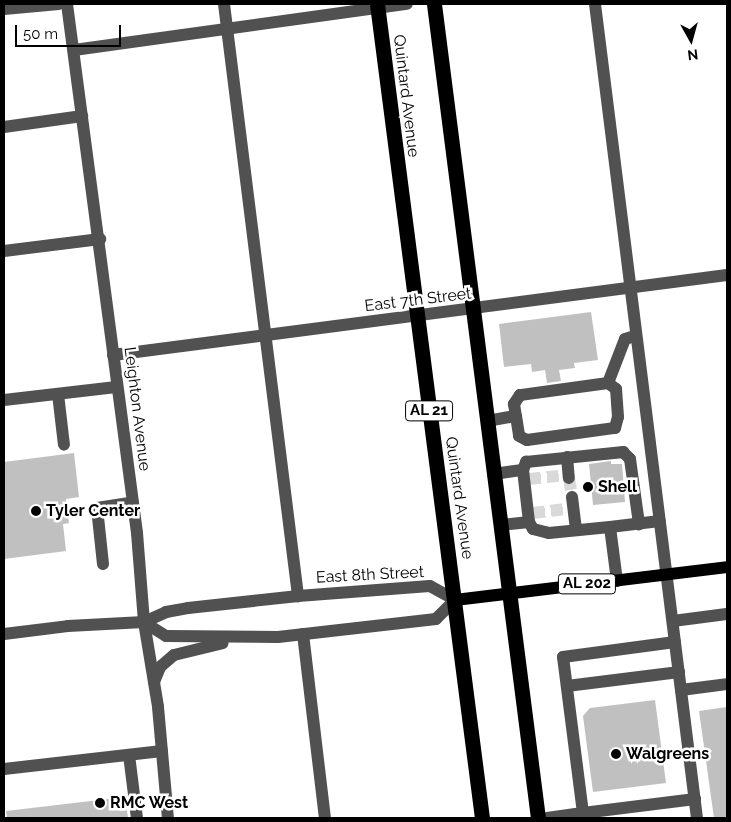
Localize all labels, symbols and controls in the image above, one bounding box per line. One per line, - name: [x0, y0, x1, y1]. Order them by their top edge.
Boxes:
- scale bar: [18, 15, 124, 47]
- north arrow: [666, 15, 716, 65]
- text: 50 m: [23, 25, 58, 43]
- street label: Quintard Avenue: [389, 33, 423, 159]
- text: N: [687, 46, 699, 63]
- street label: East 7th Street: [364, 284, 472, 316]
- street label: Leighton Avenue: [120, 346, 154, 472]
- road number: AL 21: [404, 398, 454, 424]
- street label: Quintard Avenue: [441, 435, 477, 561]
- place label: Shell: [598, 477, 637, 497]
- marker: Shell: [582, 481, 594, 493]
- place label: Tyler Center: [46, 501, 141, 521]
- marker: Tyler Center: [30, 505, 42, 517]
- street label: East 8th Street: [315, 563, 425, 587]
- road number: AL 202: [557, 572, 617, 596]
- place label: Walgreens: [626, 744, 709, 764]
- marker: Walgreens: [610, 748, 622, 760]
- place label: RMC West: [110, 793, 189, 813]
- marker: RMC West: [94, 797, 106, 809]

